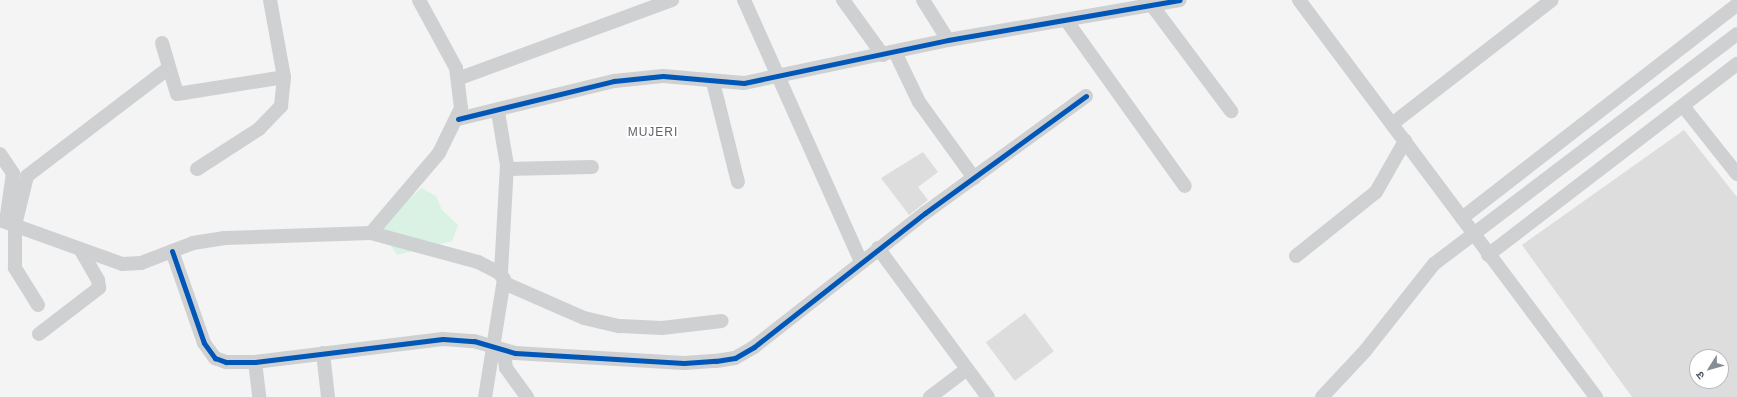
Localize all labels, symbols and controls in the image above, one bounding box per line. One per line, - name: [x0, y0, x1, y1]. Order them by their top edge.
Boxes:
- district label: MUJERI: [628, 126, 678, 140]
- north arrow: [1689, 349, 1729, 389]
- text: उ: [1693, 369, 1707, 382]

